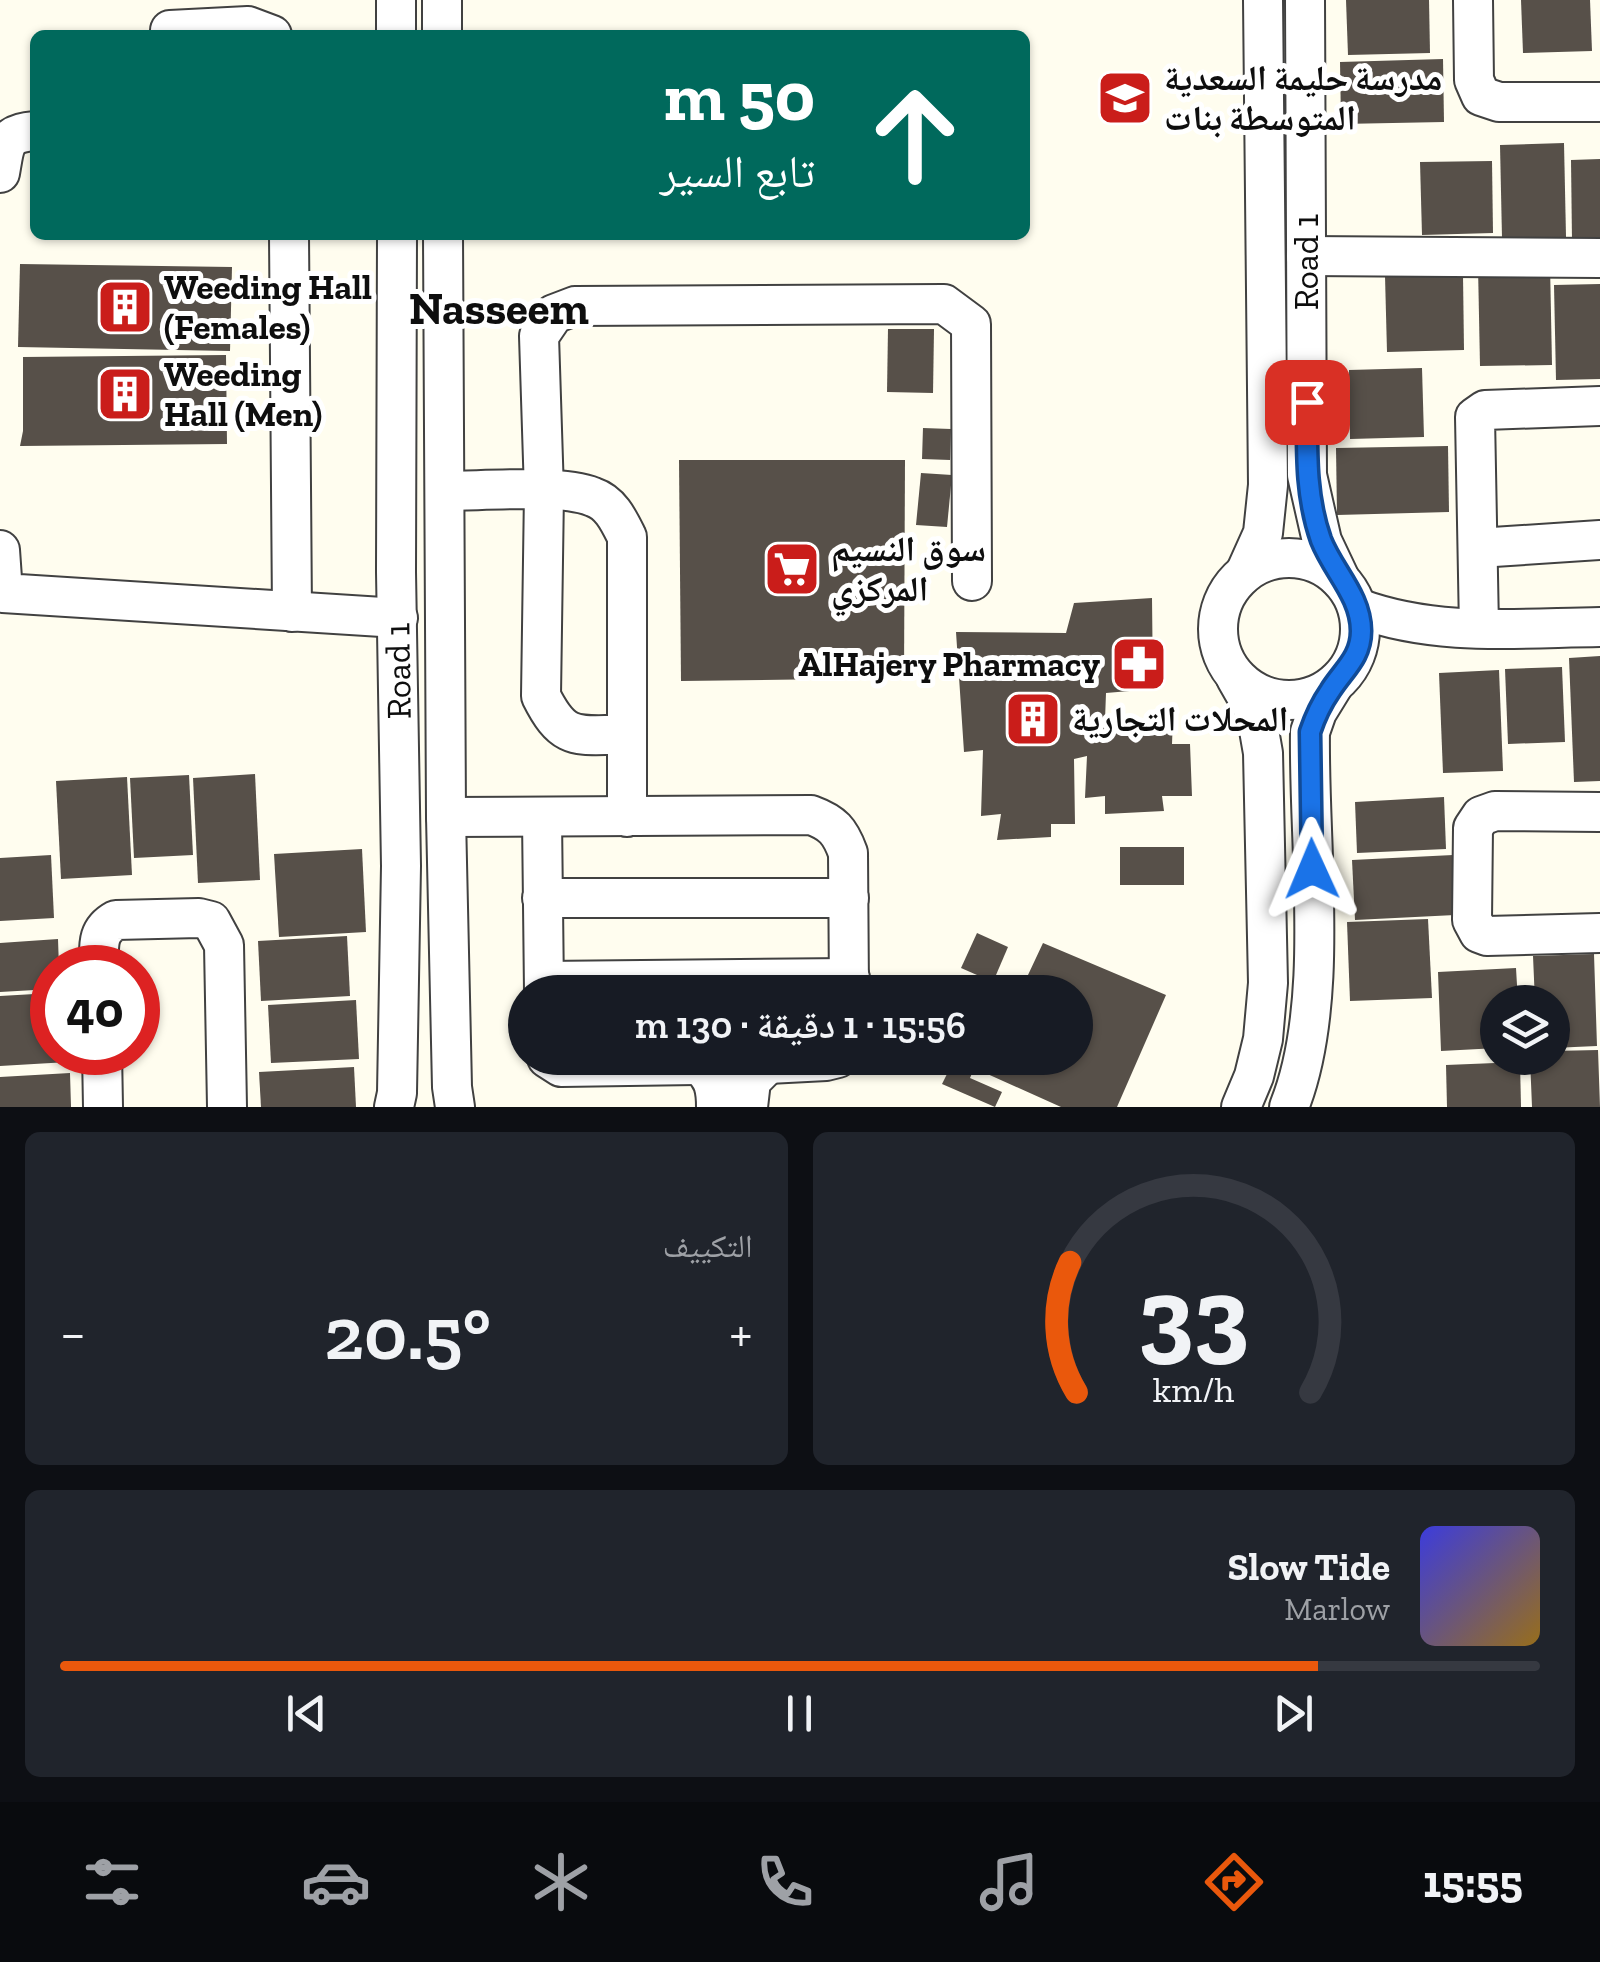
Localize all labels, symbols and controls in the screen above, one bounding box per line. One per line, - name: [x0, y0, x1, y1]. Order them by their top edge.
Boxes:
- text: 50 m: [664, 54, 815, 138]
- place label: مدرسة حليمة السعدية المتوسطة بنات: [1164, 57, 1442, 139]
- school or university icon: مدرسة حليمة السعدية المتوسطة بنات: [1095, 68, 1155, 128]
- icon: ahead: [850, 70, 980, 200]
- text: تابع السير: [660, 145, 815, 199]
- street label: Road 1: [1285, 214, 1327, 310]
- place label: Weeding Hall (Females): [164, 266, 372, 348]
- building icon: Weeding Hall (Females): [95, 277, 155, 337]
- district label: Nasseem: [409, 282, 589, 336]
- place label: Weeding Hall (Men): [164, 353, 322, 435]
- pin: [1265, 360, 1350, 445]
- building icon: Weeding Hall (Men): [95, 364, 155, 424]
- icon: arrive: [1280, 375, 1335, 430]
- place label: سوق النسيم المركزي: [831, 528, 986, 617]
- supermarket icon: سوق النسيم المركزي: [762, 539, 822, 599]
- street label: Road 1: [376, 622, 420, 720]
- pharmacy icon: AlHajery Pharmacy: [1109, 634, 1169, 694]
- place label: AlHajery Pharmacy: [798, 643, 1100, 685]
- building icon: المحلات التجارية: [1003, 689, 1063, 749]
- place label: المحلات التجارية: [1072, 698, 1289, 740]
- position arrow: [1260, 817, 1364, 921]
- speed limit sign: 40: [30, 945, 160, 1075]
- map controls: [1480, 985, 1570, 1075]
- button: layers: [1480, 985, 1570, 1075]
- text: 15:56 · 1 دقيقة · 130 m: [635, 1002, 966, 1048]
- text: التكييف: [663, 1227, 753, 1265]
- text: 33: [1138, 1252, 1249, 1377]
- text: 20.5°: [324, 1288, 491, 1378]
- text: −: [60, 1300, 86, 1366]
- text: +: [729, 1300, 752, 1366]
- text: km/h: [1153, 1368, 1235, 1411]
- text: Slow Tide: [1227, 1544, 1390, 1590]
- text: Marlow: [1284, 1590, 1390, 1628]
- icon: previous: [279, 1686, 334, 1741]
- icon: pause: [772, 1686, 827, 1741]
- icon: next: [1266, 1686, 1321, 1741]
- icon: filters: [77, 1847, 147, 1917]
- icon: car: [301, 1847, 371, 1917]
- icon: climate: [526, 1847, 596, 1917]
- icon: phone: [750, 1847, 820, 1917]
- icon: music: [974, 1847, 1044, 1917]
- icon: directions: [1199, 1847, 1269, 1917]
- text: 15:55: [1423, 1855, 1523, 1909]

